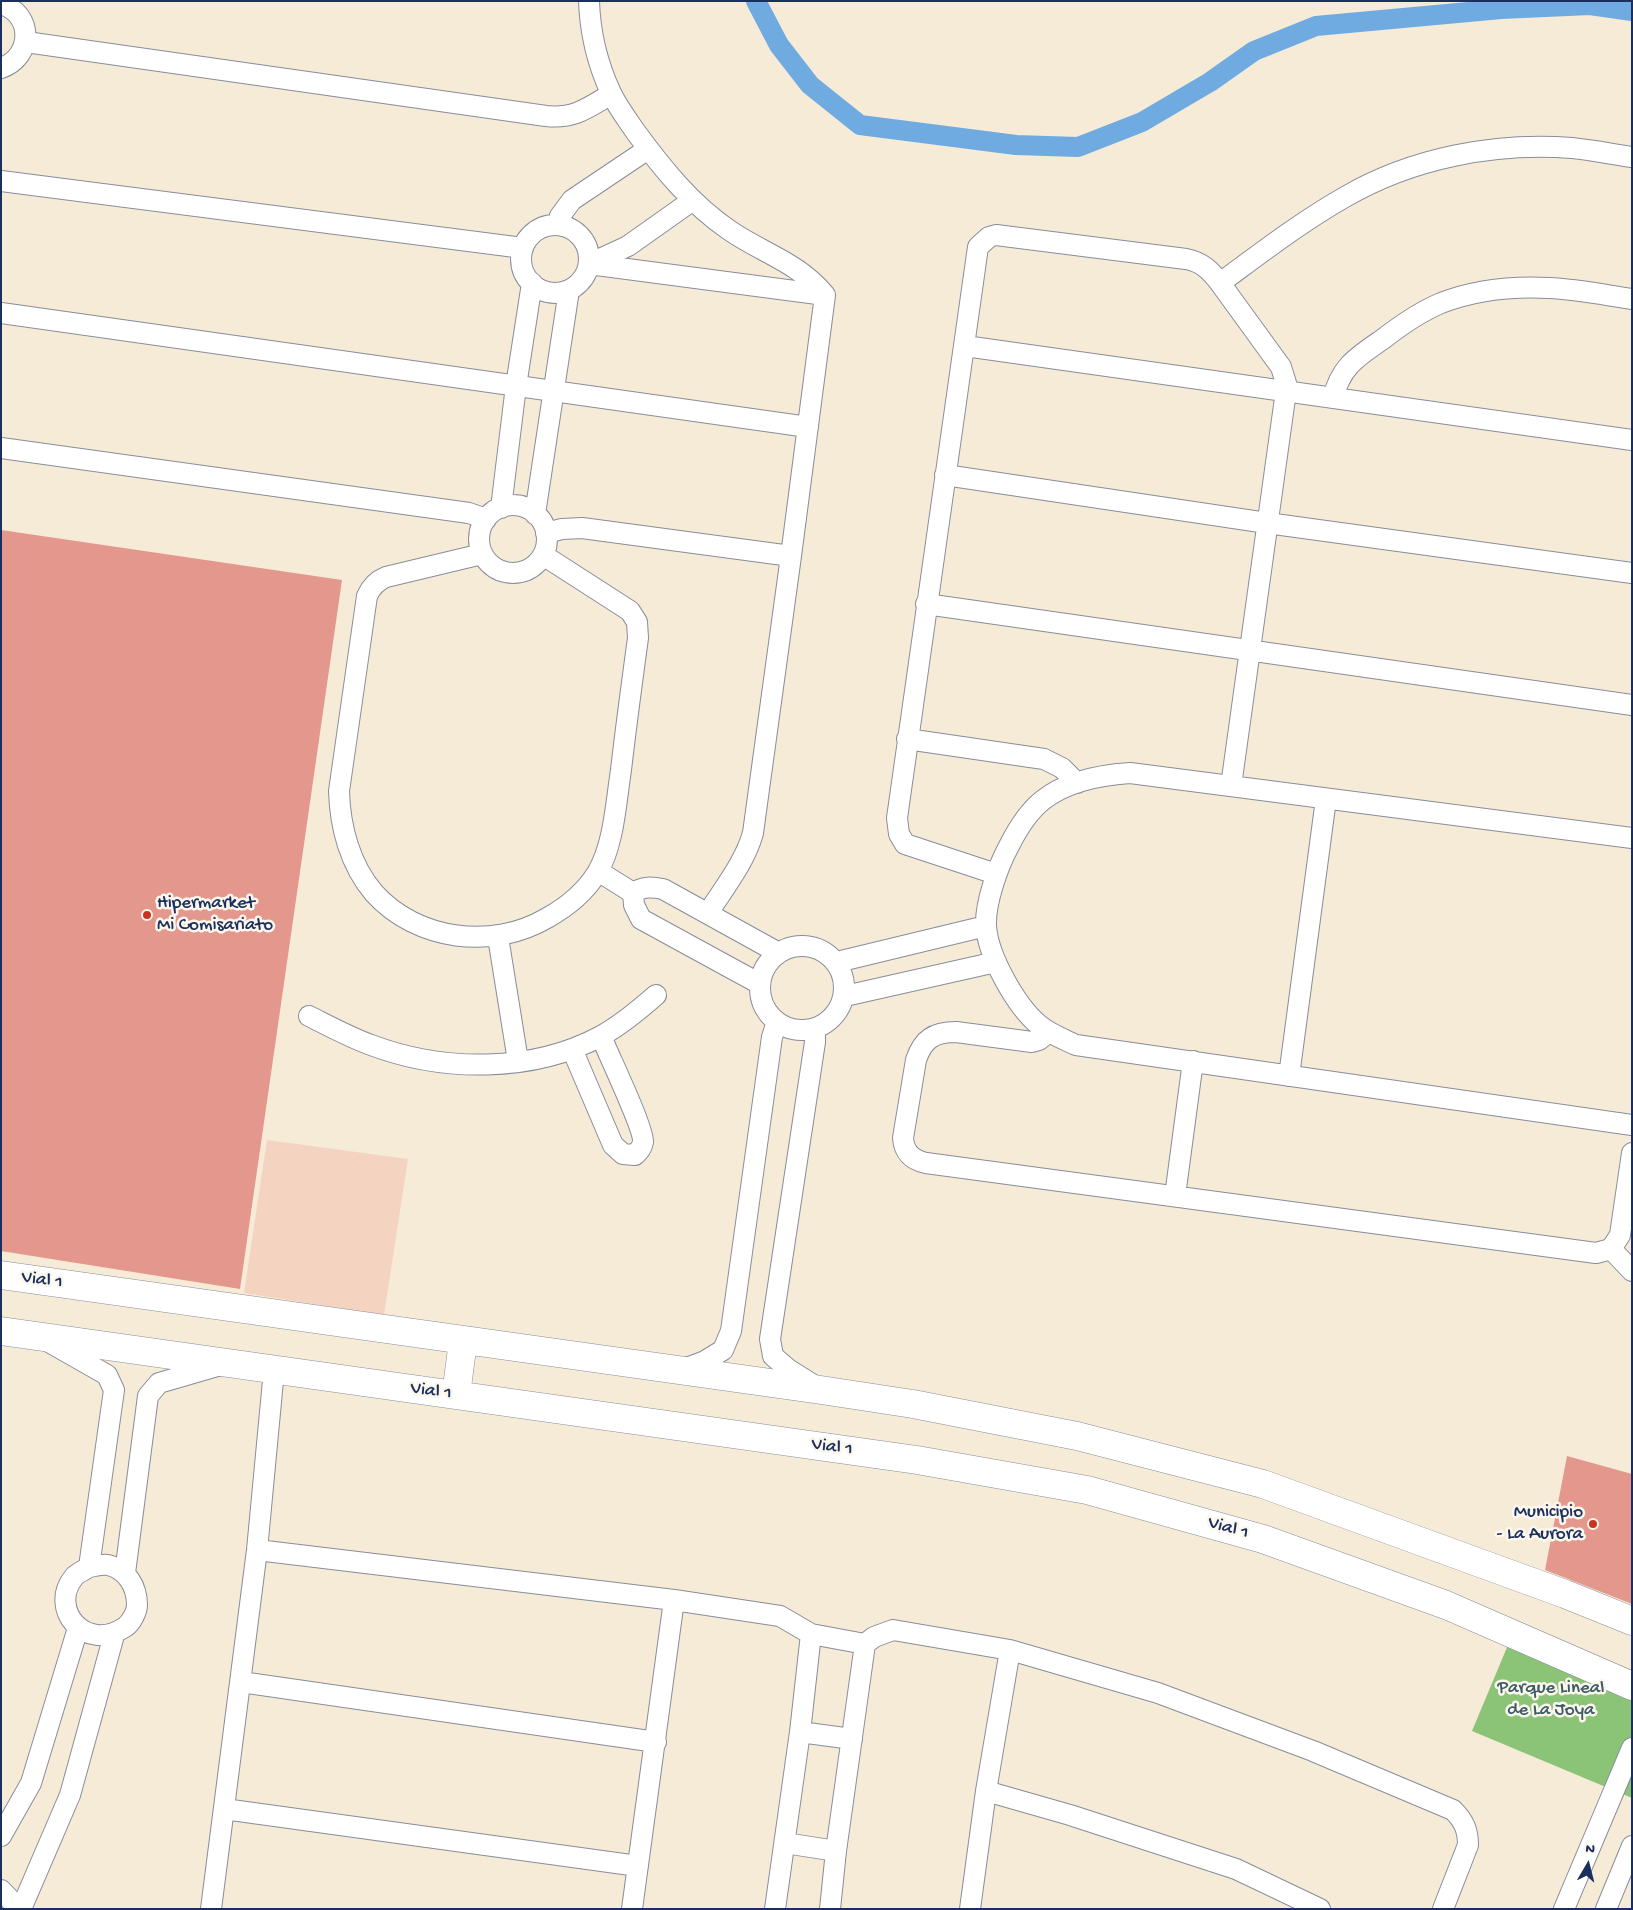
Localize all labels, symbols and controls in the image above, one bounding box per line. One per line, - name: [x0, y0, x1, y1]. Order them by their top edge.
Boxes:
- place label: Hipermarket Mi Comisariato: [157, 893, 273, 937]
- marker: Hipermarket Mi Comisariato: [141, 909, 153, 921]
- street label: Vial 1: [20, 1267, 64, 1295]
- street label: Vial 1: [409, 1378, 453, 1406]
- street label: Vial 1: [810, 1434, 854, 1462]
- place label: Municipio - La Aurora: [1497, 1502, 1583, 1546]
- street label: Vial 1: [1205, 1512, 1251, 1546]
- marker: Municipio - La Aurora: [1587, 1518, 1599, 1530]
- park label: Parque Lineal de La Joya: [1498, 1678, 1604, 1722]
- north arrow: [1563, 1840, 1613, 1890]
- text: N: [1584, 1841, 1596, 1859]

